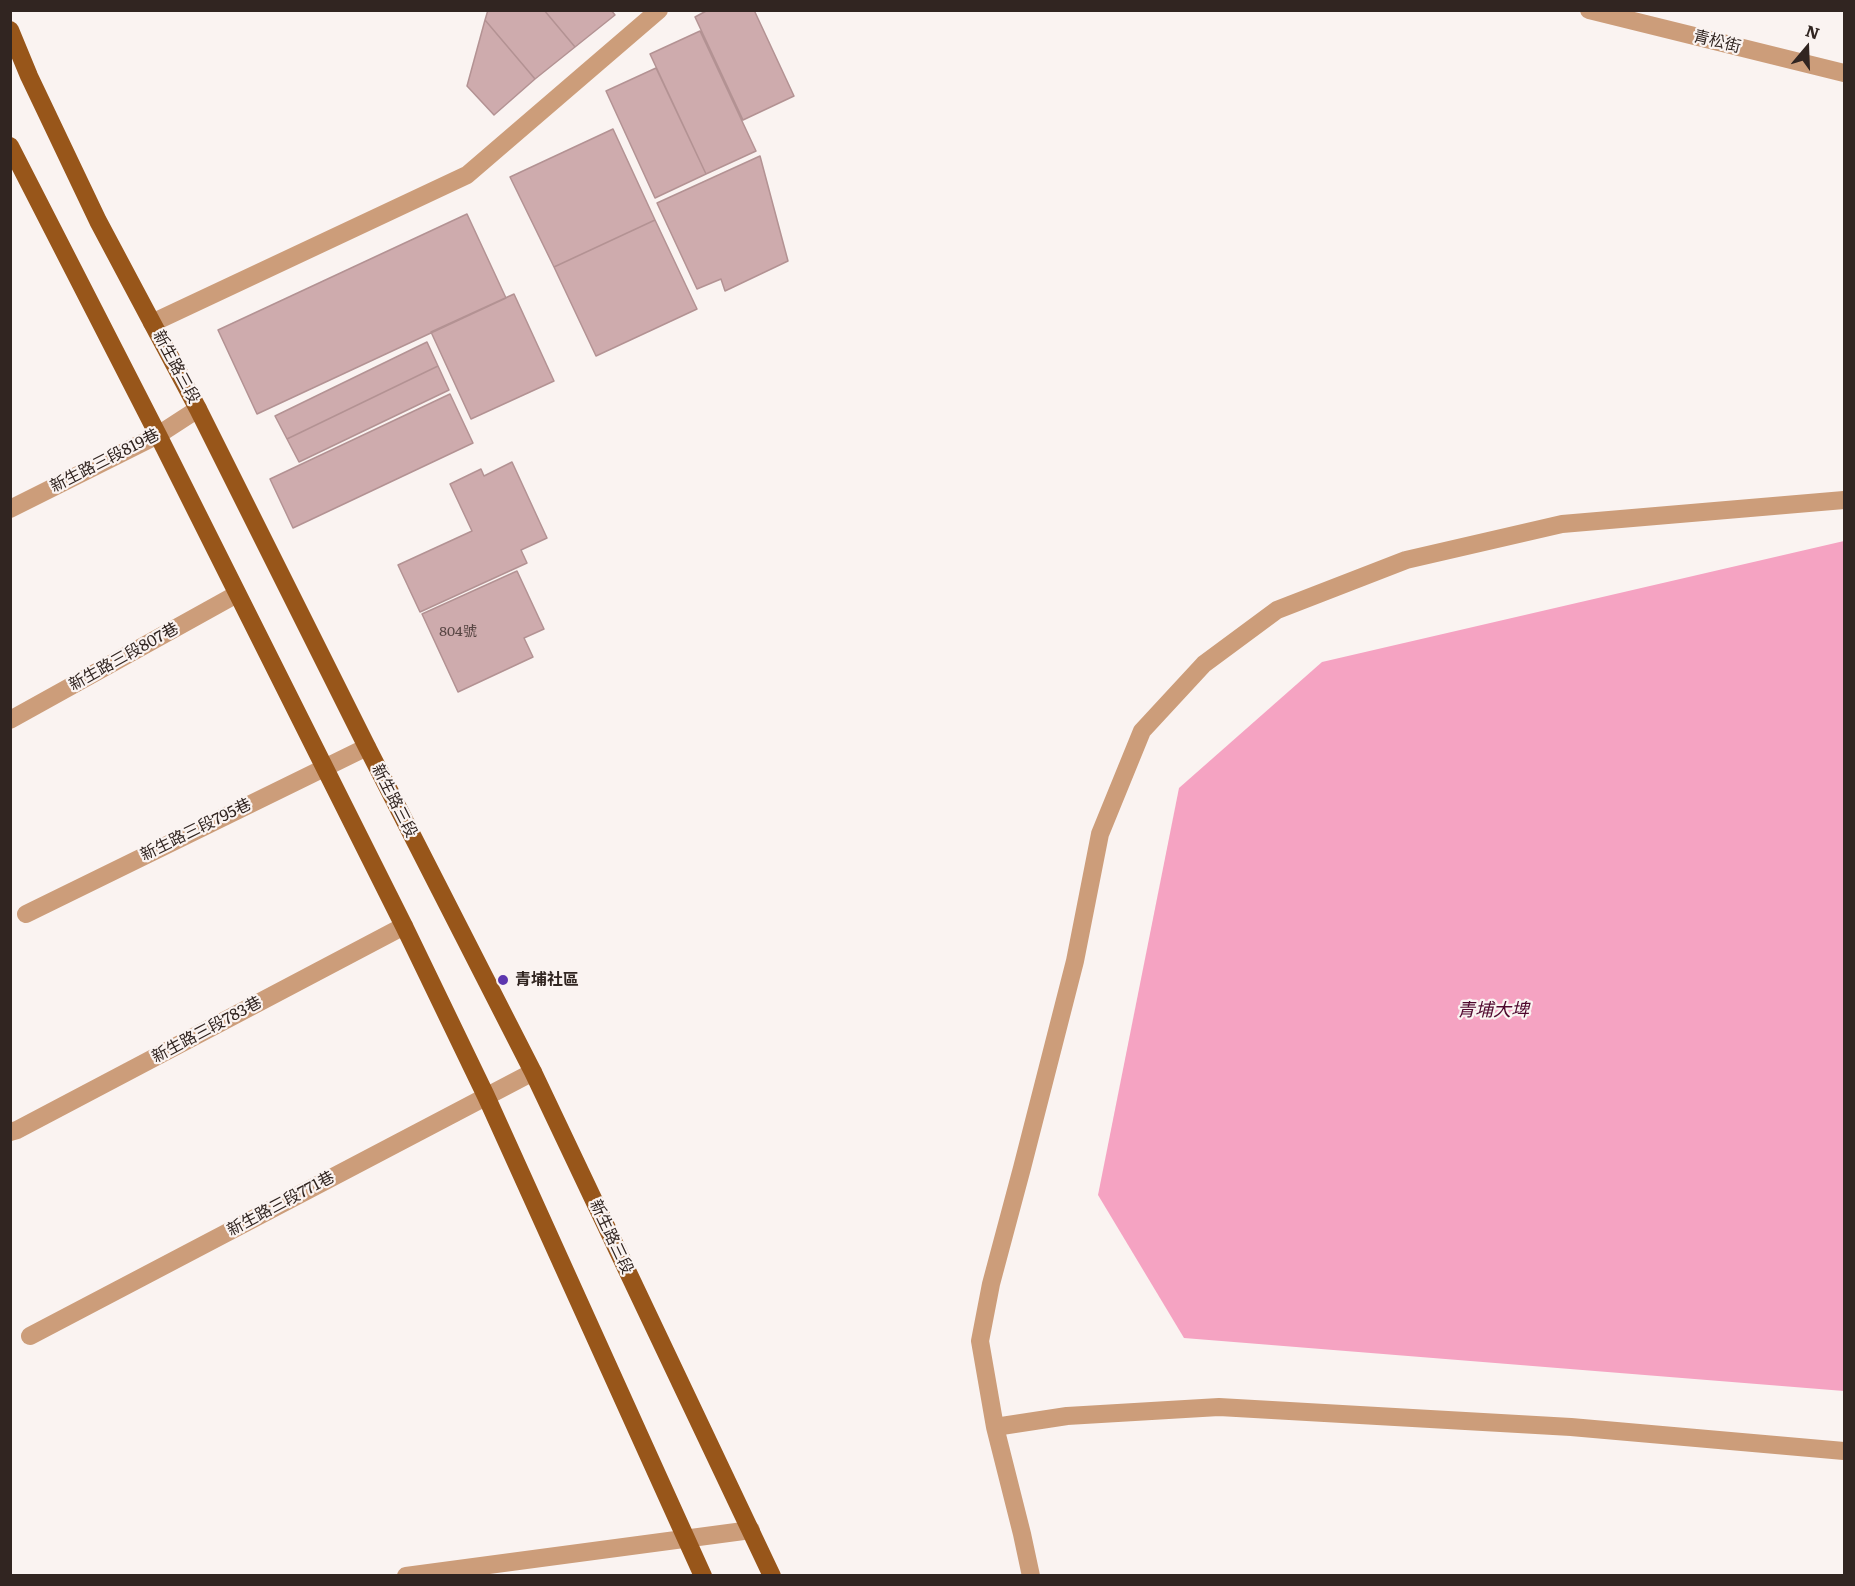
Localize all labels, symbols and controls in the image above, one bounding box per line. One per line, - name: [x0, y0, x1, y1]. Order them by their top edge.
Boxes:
- text: N: [1803, 17, 1823, 45]
- north arrow: [1777, 18, 1837, 78]
- street label: 青松街: [1691, 27, 1743, 57]
- street label: 新生路三段: [149, 327, 203, 407]
- street label: 新生路三段819巷: [47, 425, 163, 497]
- street label: 新生路三段807巷: [66, 619, 182, 695]
- house number: 804號: [439, 624, 477, 640]
- street label: 新生路三段: [367, 761, 421, 841]
- street label: 新生路三段795巷: [138, 795, 254, 865]
- place label: 青埔社區: [515, 970, 579, 990]
- marker: 青埔社區: [496, 973, 510, 987]
- street label: 新生路三段783巷: [149, 993, 265, 1067]
- water label: 青埔大埤: [1457, 1000, 1529, 1022]
- street label: 新生路三段771巷: [224, 1168, 338, 1240]
- street label: 新生路三段: [585, 1197, 637, 1277]

